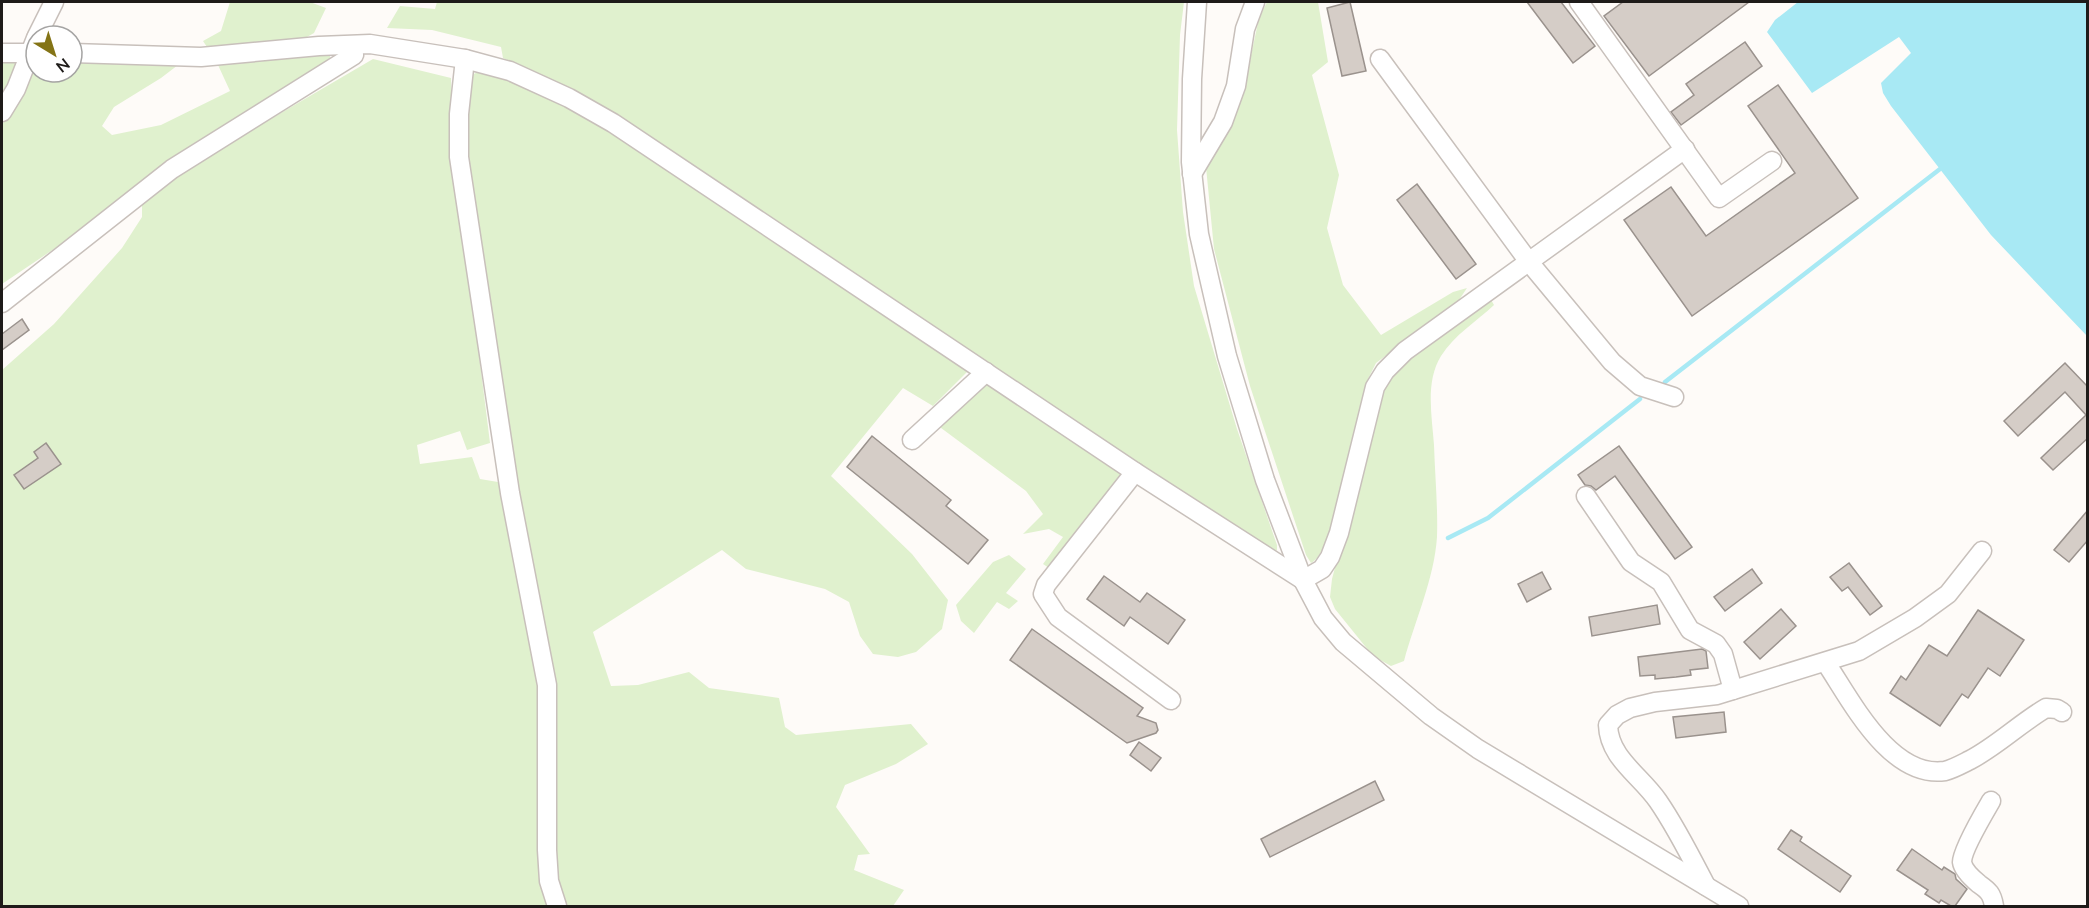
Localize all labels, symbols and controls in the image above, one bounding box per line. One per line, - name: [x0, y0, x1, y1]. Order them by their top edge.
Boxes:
- north arrow: [24, 24, 84, 84]
- text: N: [52, 54, 74, 77]

